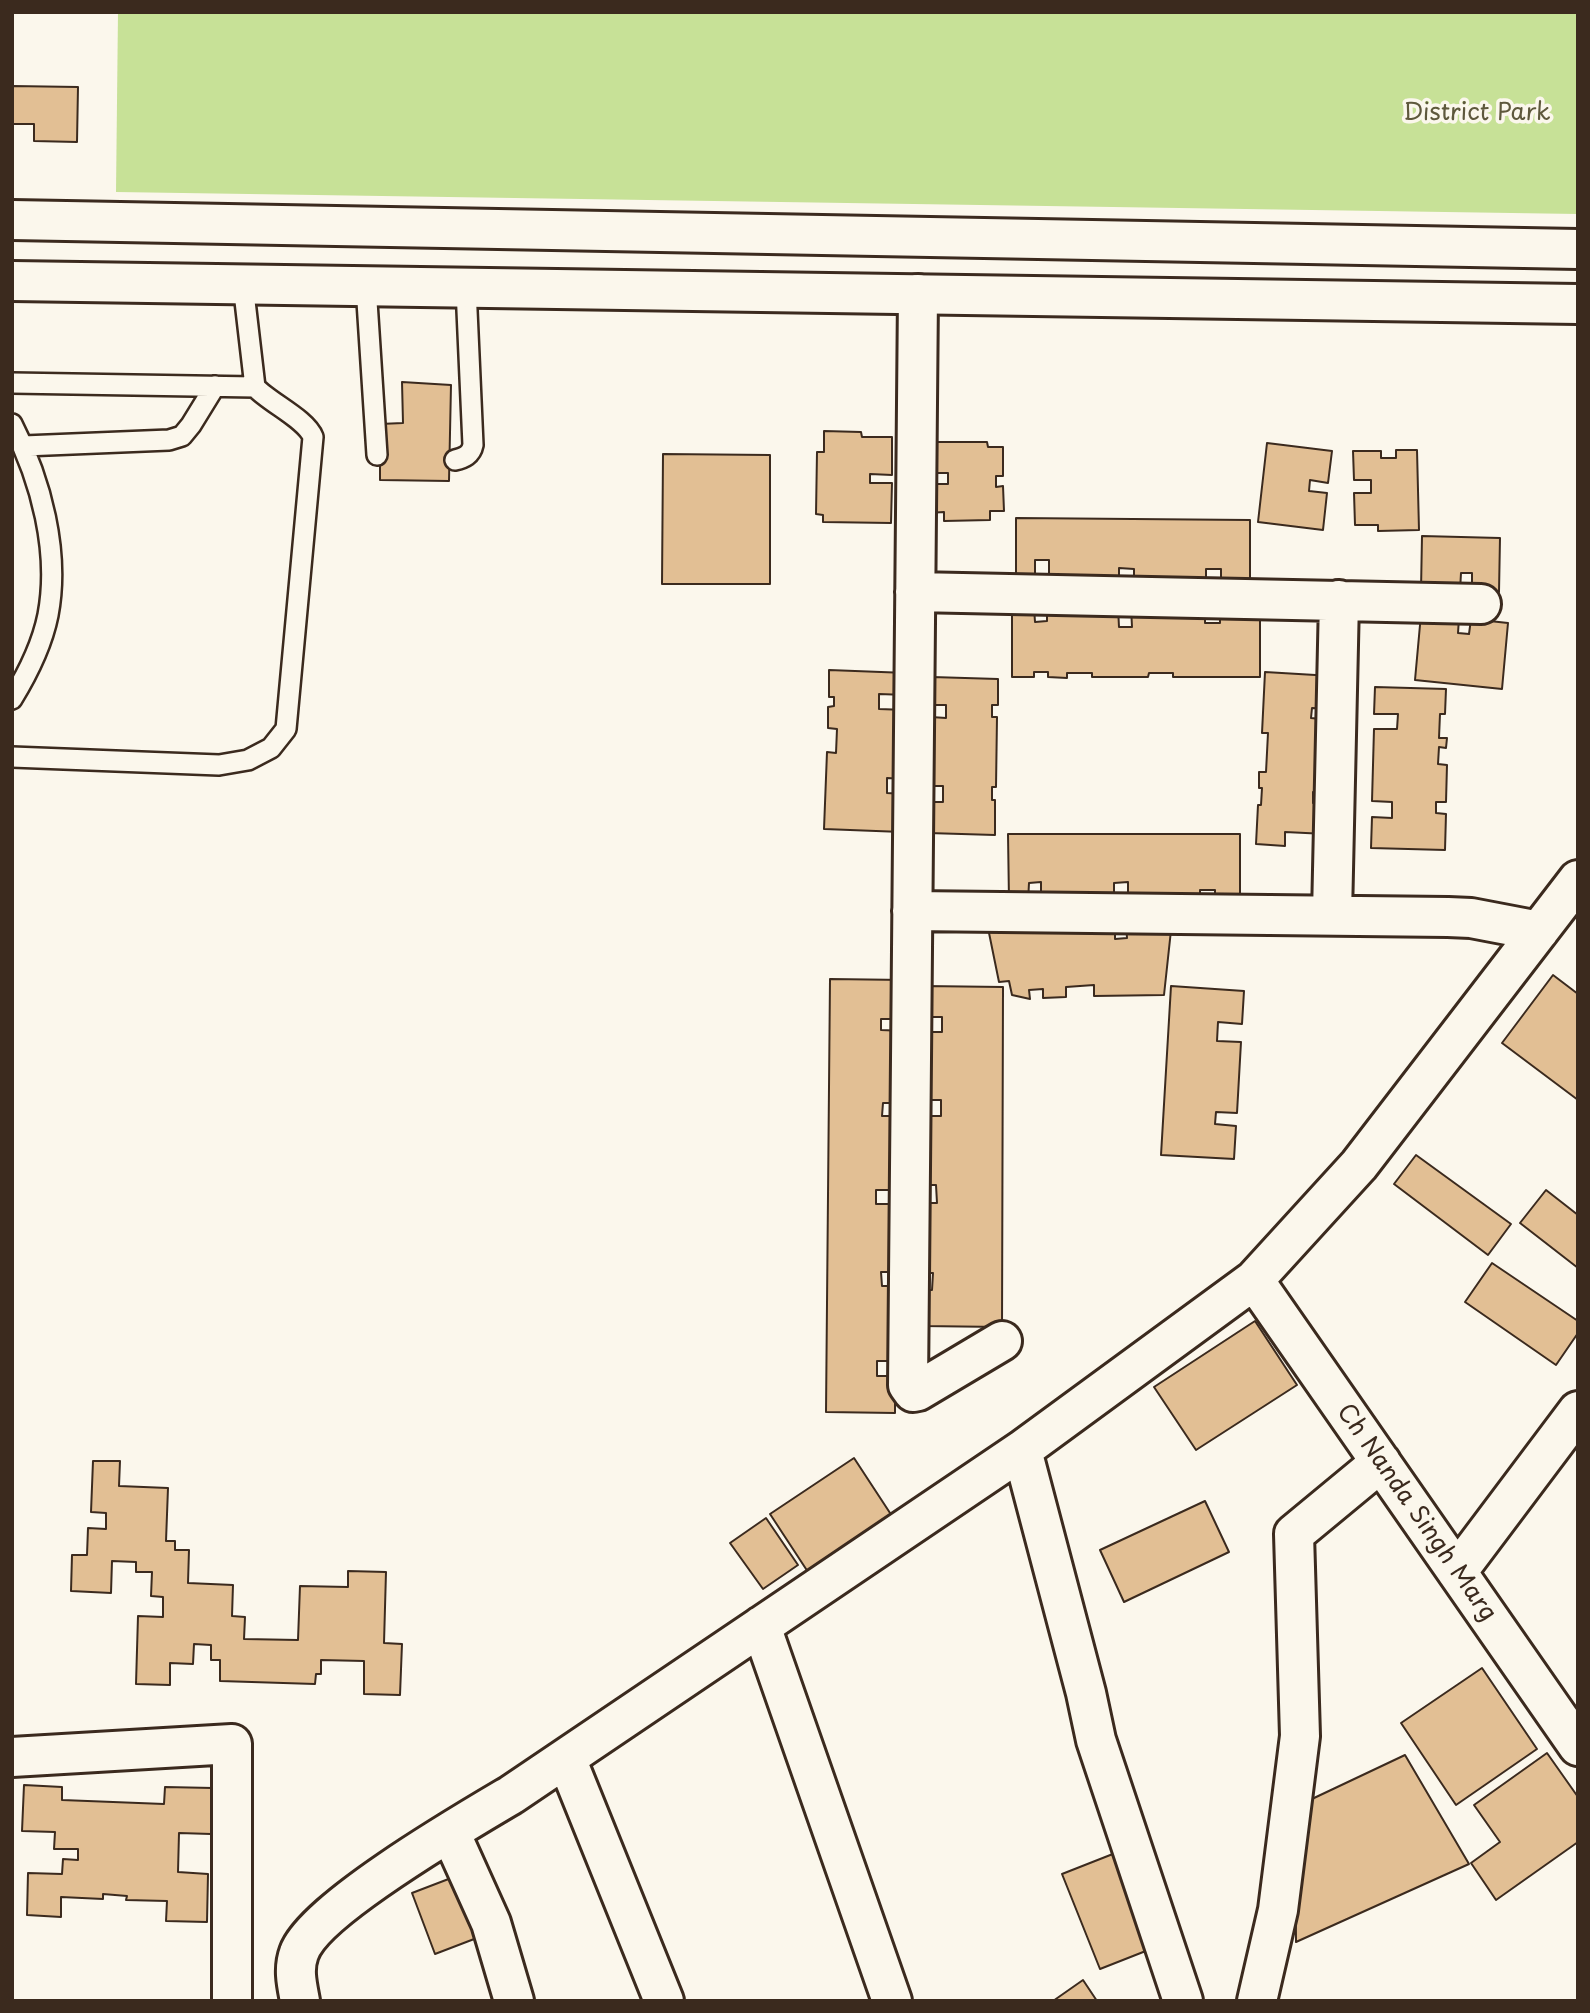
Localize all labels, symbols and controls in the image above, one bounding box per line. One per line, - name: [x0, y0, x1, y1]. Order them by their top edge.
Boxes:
- park label: District Park: [1403, 99, 1551, 127]
- street label: Ch Nanda Singh Marg: [1330, 1399, 1502, 1627]

